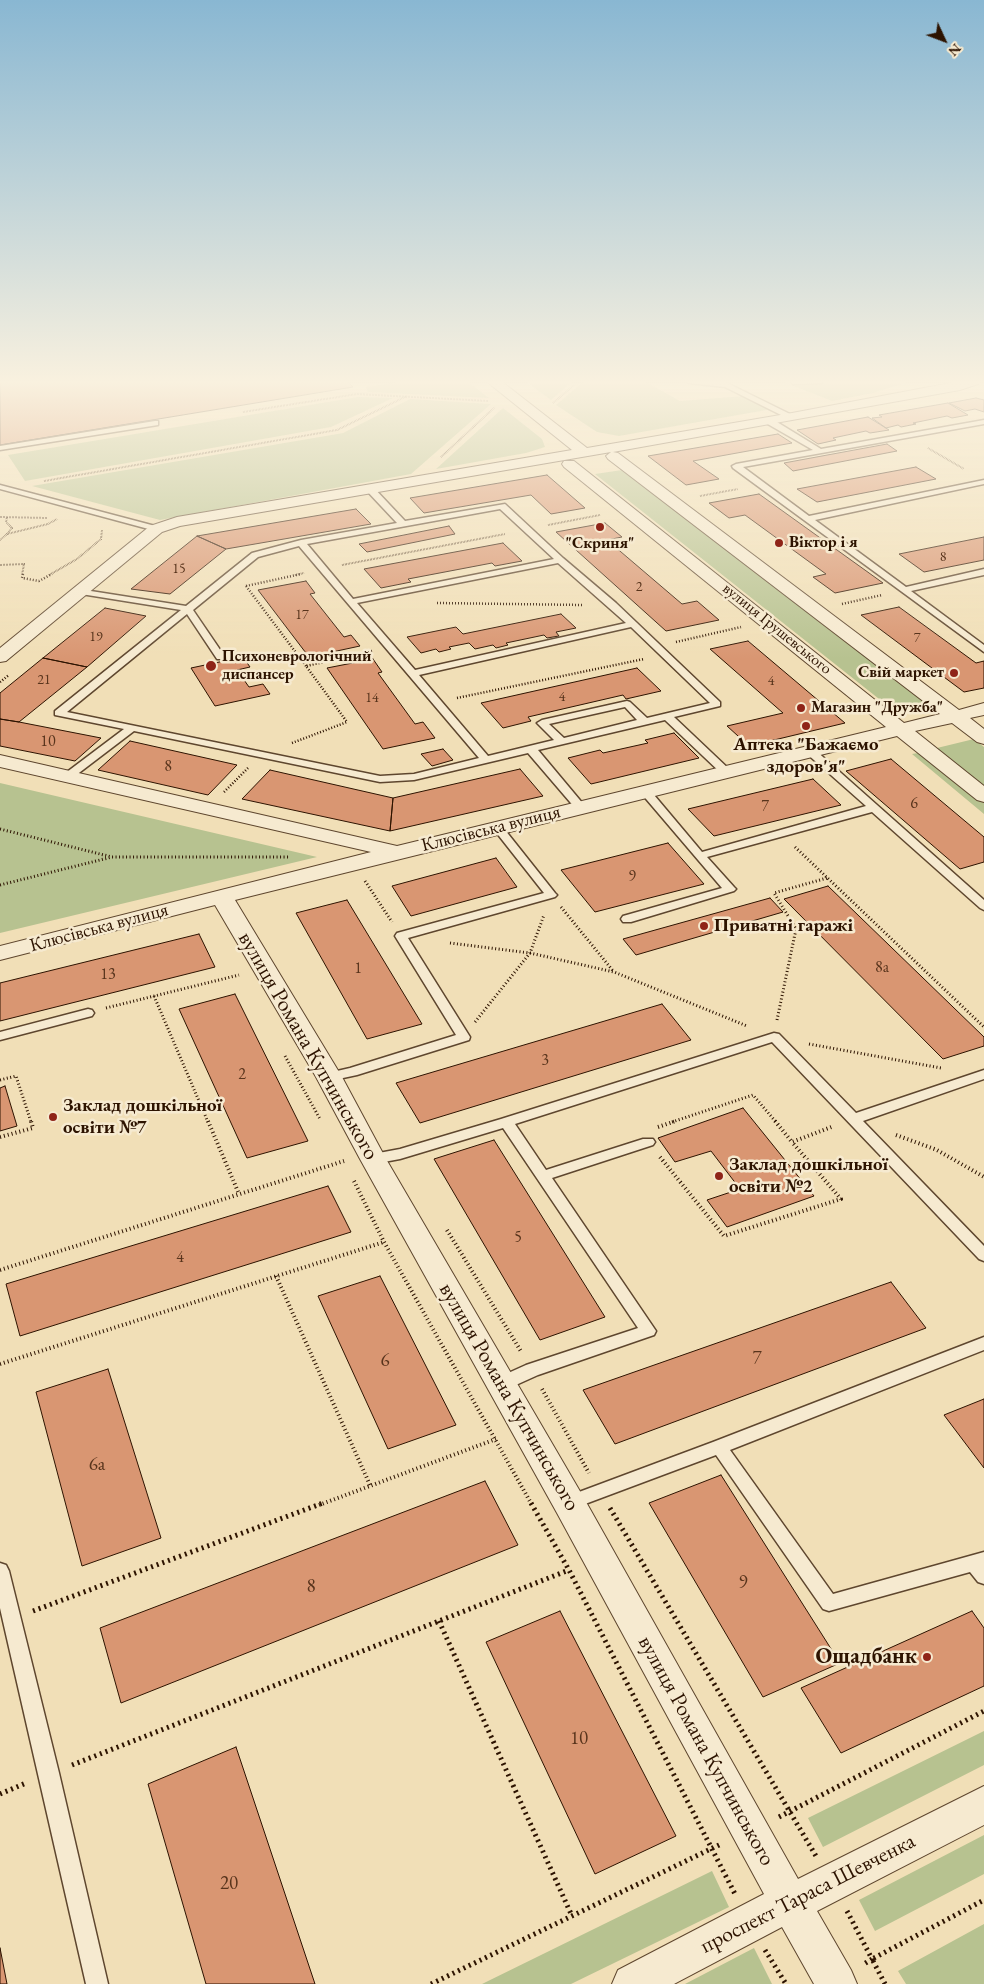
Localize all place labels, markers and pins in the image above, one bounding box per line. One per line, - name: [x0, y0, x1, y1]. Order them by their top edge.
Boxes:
- marker: "Скриня": [594, 521, 606, 533]
- place label: Віктор і я: [789, 533, 858, 553]
- place label: "Скриня": [566, 534, 634, 554]
- marker: Віктор і я: [773, 537, 785, 549]
- place label: Психоневрологічний диспансер: [222, 647, 371, 685]
- marker: Психоневрологічний диспансер: [204, 659, 218, 673]
- place label: Свiй маркет: [858, 663, 944, 683]
- marker: Свiй маркет: [948, 667, 960, 679]
- place label: Магазин "Дружба": [811, 698, 943, 718]
- marker: Магазин "Дружба": [795, 702, 807, 714]
- marker: Аптека "Бажаємо здоров'я": [800, 720, 812, 732]
- place label: Аптека "Бажаємо здоров'я": [733, 734, 879, 778]
- place label: Приватні гаражі: [714, 915, 853, 937]
- marker: Приватні гаражі: [698, 920, 710, 932]
- place label: Заклад дошкільної освіти №7: [63, 1095, 222, 1139]
- marker: Заклад дошкільної освіти №7: [47, 1111, 59, 1123]
- place label: Заклад дошкільної освіти №2: [729, 1154, 888, 1198]
- marker: Заклад дошкільної освіти №2: [713, 1170, 725, 1182]
- place label: Ощадбанк: [815, 1644, 917, 1670]
- marker: Ощадбанк: [921, 1651, 933, 1663]

